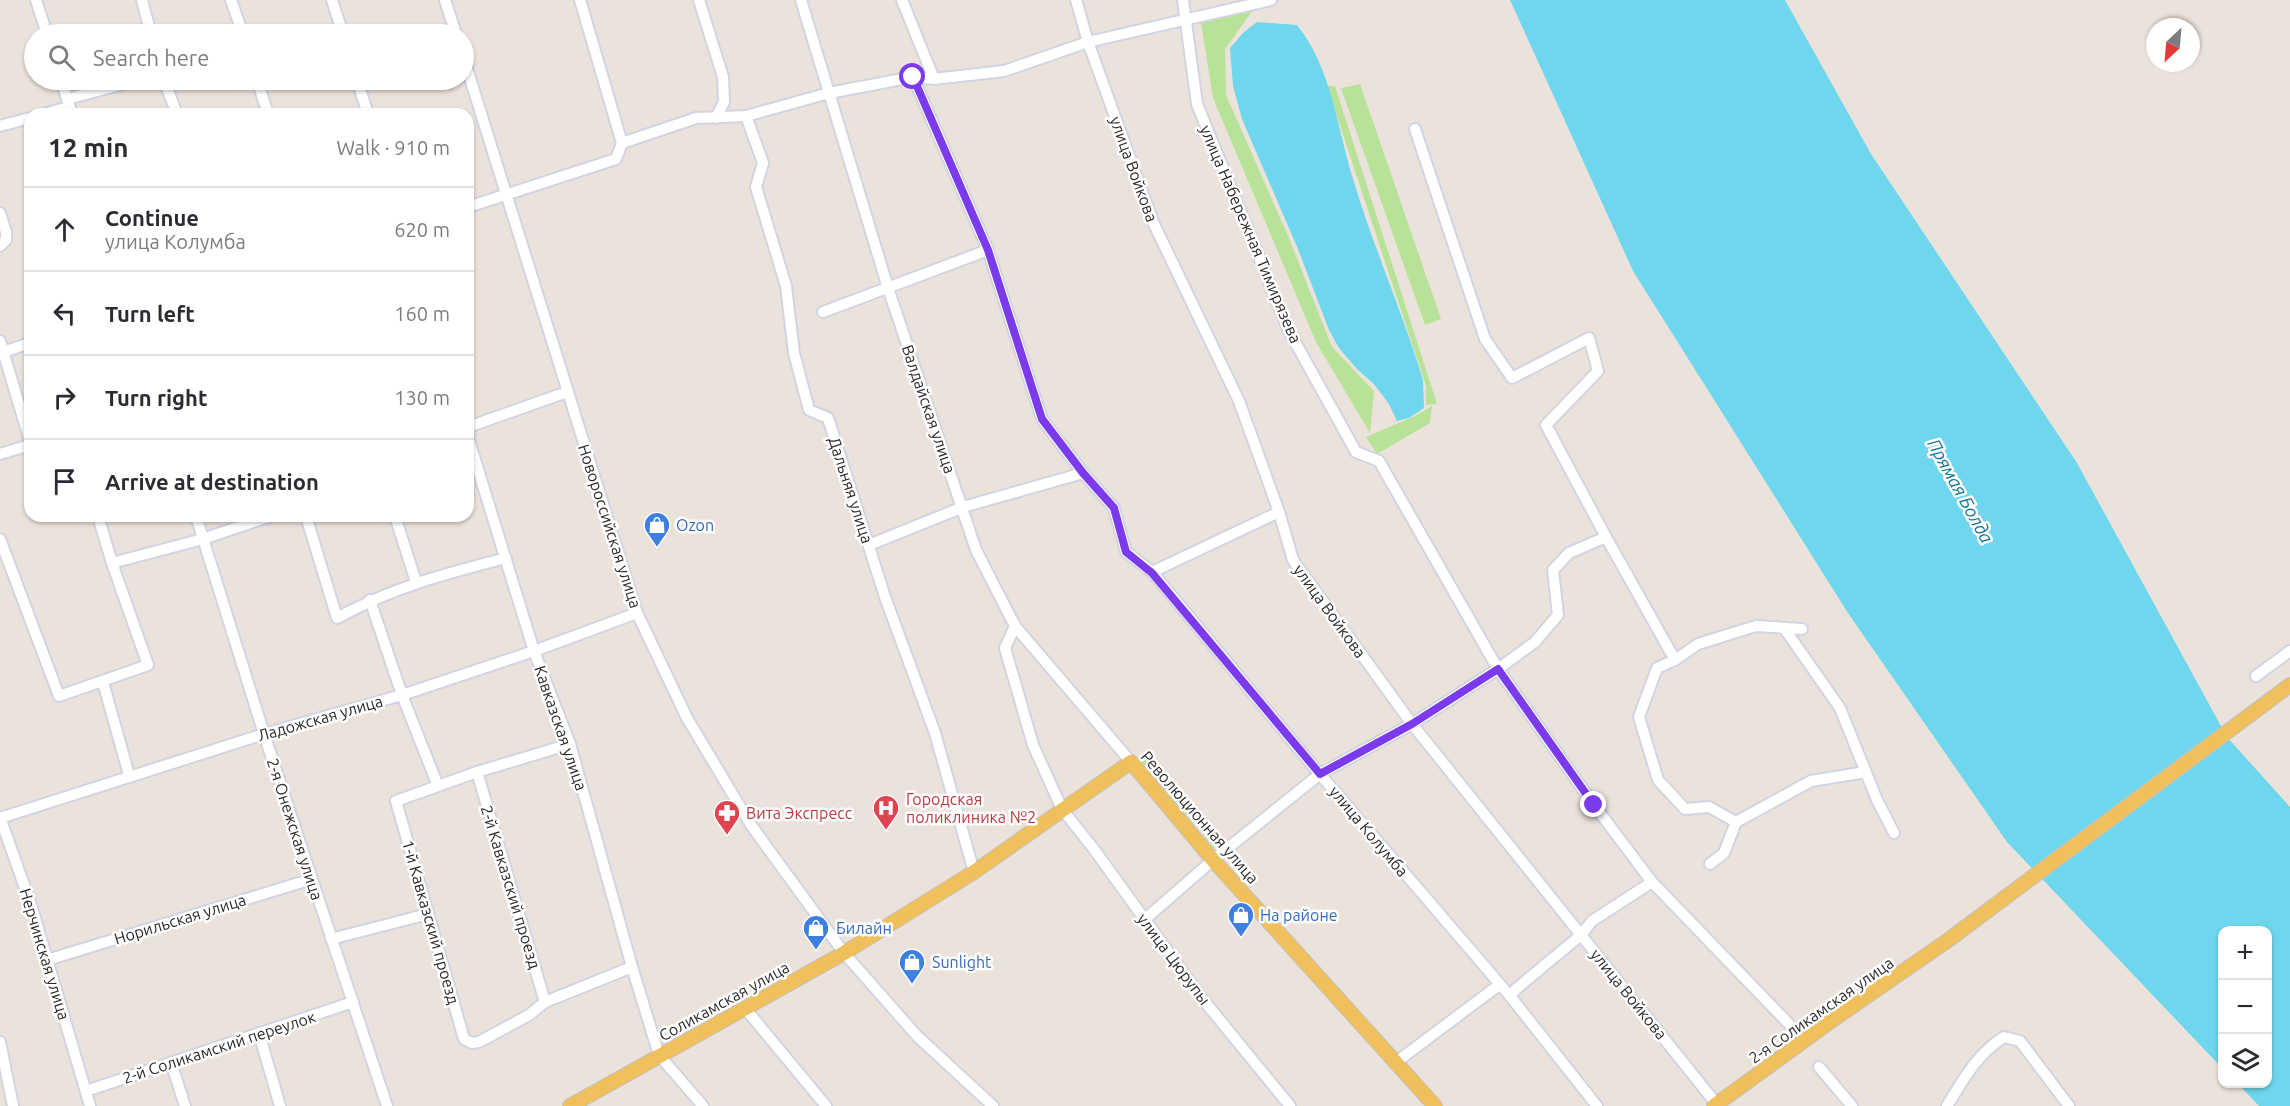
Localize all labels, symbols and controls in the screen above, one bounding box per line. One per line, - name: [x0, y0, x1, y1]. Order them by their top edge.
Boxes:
- north arrow: [2146, 18, 2200, 72]
- search box: [24, 24, 474, 90]
- icon: search: [45, 41, 78, 74]
- text: Search here: [93, 45, 209, 70]
- route start: [899, 63, 925, 89]
- street label: улица Войкова: [1107, 114, 1161, 224]
- street label: улица Набережная Тимирязева: [1197, 122, 1305, 346]
- text: 12 min: [48, 133, 128, 162]
- text: Walk · 910 m: [337, 136, 450, 159]
- text: Continue: [105, 205, 199, 230]
- icon: ahead: [48, 213, 81, 246]
- text: 620 m: [394, 218, 450, 241]
- text: улица Колумба: [105, 230, 246, 253]
- icon: left: [48, 297, 81, 330]
- text: Turn left: [105, 301, 195, 326]
- text: 160 m: [394, 302, 450, 325]
- street label: Валдайская улица: [899, 342, 959, 476]
- icon: right: [48, 381, 81, 414]
- text: Turn right: [105, 385, 207, 410]
- text: 130 m: [394, 386, 450, 409]
- street label: Дальняя улица: [825, 434, 877, 546]
- water label: Прямая Болда: [1924, 435, 1998, 546]
- street label: Новороссийская улица: [575, 442, 645, 610]
- icon: arrive: [48, 465, 81, 498]
- text: Arrive at destination: [105, 469, 319, 494]
- shop icon: Ozon: [642, 510, 672, 548]
- place label: Ozon: [676, 516, 714, 534]
- street label: улица Войкова: [1290, 561, 1370, 661]
- street label: Кавказская улица: [531, 663, 591, 793]
- street label: Ладожская улица: [255, 692, 385, 744]
- street label: Революционная улица: [1138, 747, 1262, 887]
- street label: 2-я Онежская улица: [264, 756, 326, 902]
- street label: улица Колумба: [1326, 782, 1412, 880]
- place label: Городская поликлиника №2: [906, 790, 1036, 826]
- route end: [1580, 791, 1606, 817]
- hospital icon: Городская поликлиника №2: [871, 793, 901, 831]
- pharmacy icon: Вита Экспресс: [712, 798, 742, 836]
- street label: 2-й Кавказский проезд: [478, 803, 544, 971]
- place label: Вита Экспресс: [746, 804, 853, 822]
- street label: 1-й Кавказский проезд: [399, 838, 463, 1006]
- street label: Нерчинская улица: [16, 886, 74, 1022]
- street label: Норильская улица: [112, 890, 248, 948]
- shop icon: На районе: [1226, 900, 1256, 938]
- place label: На районе: [1260, 906, 1338, 924]
- street label: улица Цюрупы: [1134, 910, 1214, 1008]
- shop icon: Билайн: [801, 913, 831, 951]
- place label: Билайн: [836, 919, 892, 937]
- map controls: [2218, 926, 2272, 1088]
- button: +: [2218, 926, 2272, 980]
- street label: улица Войкова: [1587, 945, 1671, 1043]
- shop icon: Sunlight: [897, 947, 927, 985]
- place label: Sunlight: [932, 953, 992, 971]
- street label: 2-я Соликамская улица: [1745, 953, 1897, 1067]
- street label: Соликамская улица: [656, 958, 792, 1044]
- button: −: [2218, 980, 2272, 1034]
- street label: 2-й Соликамский переулок: [120, 1007, 318, 1087]
- button: layers: [2218, 1034, 2272, 1088]

